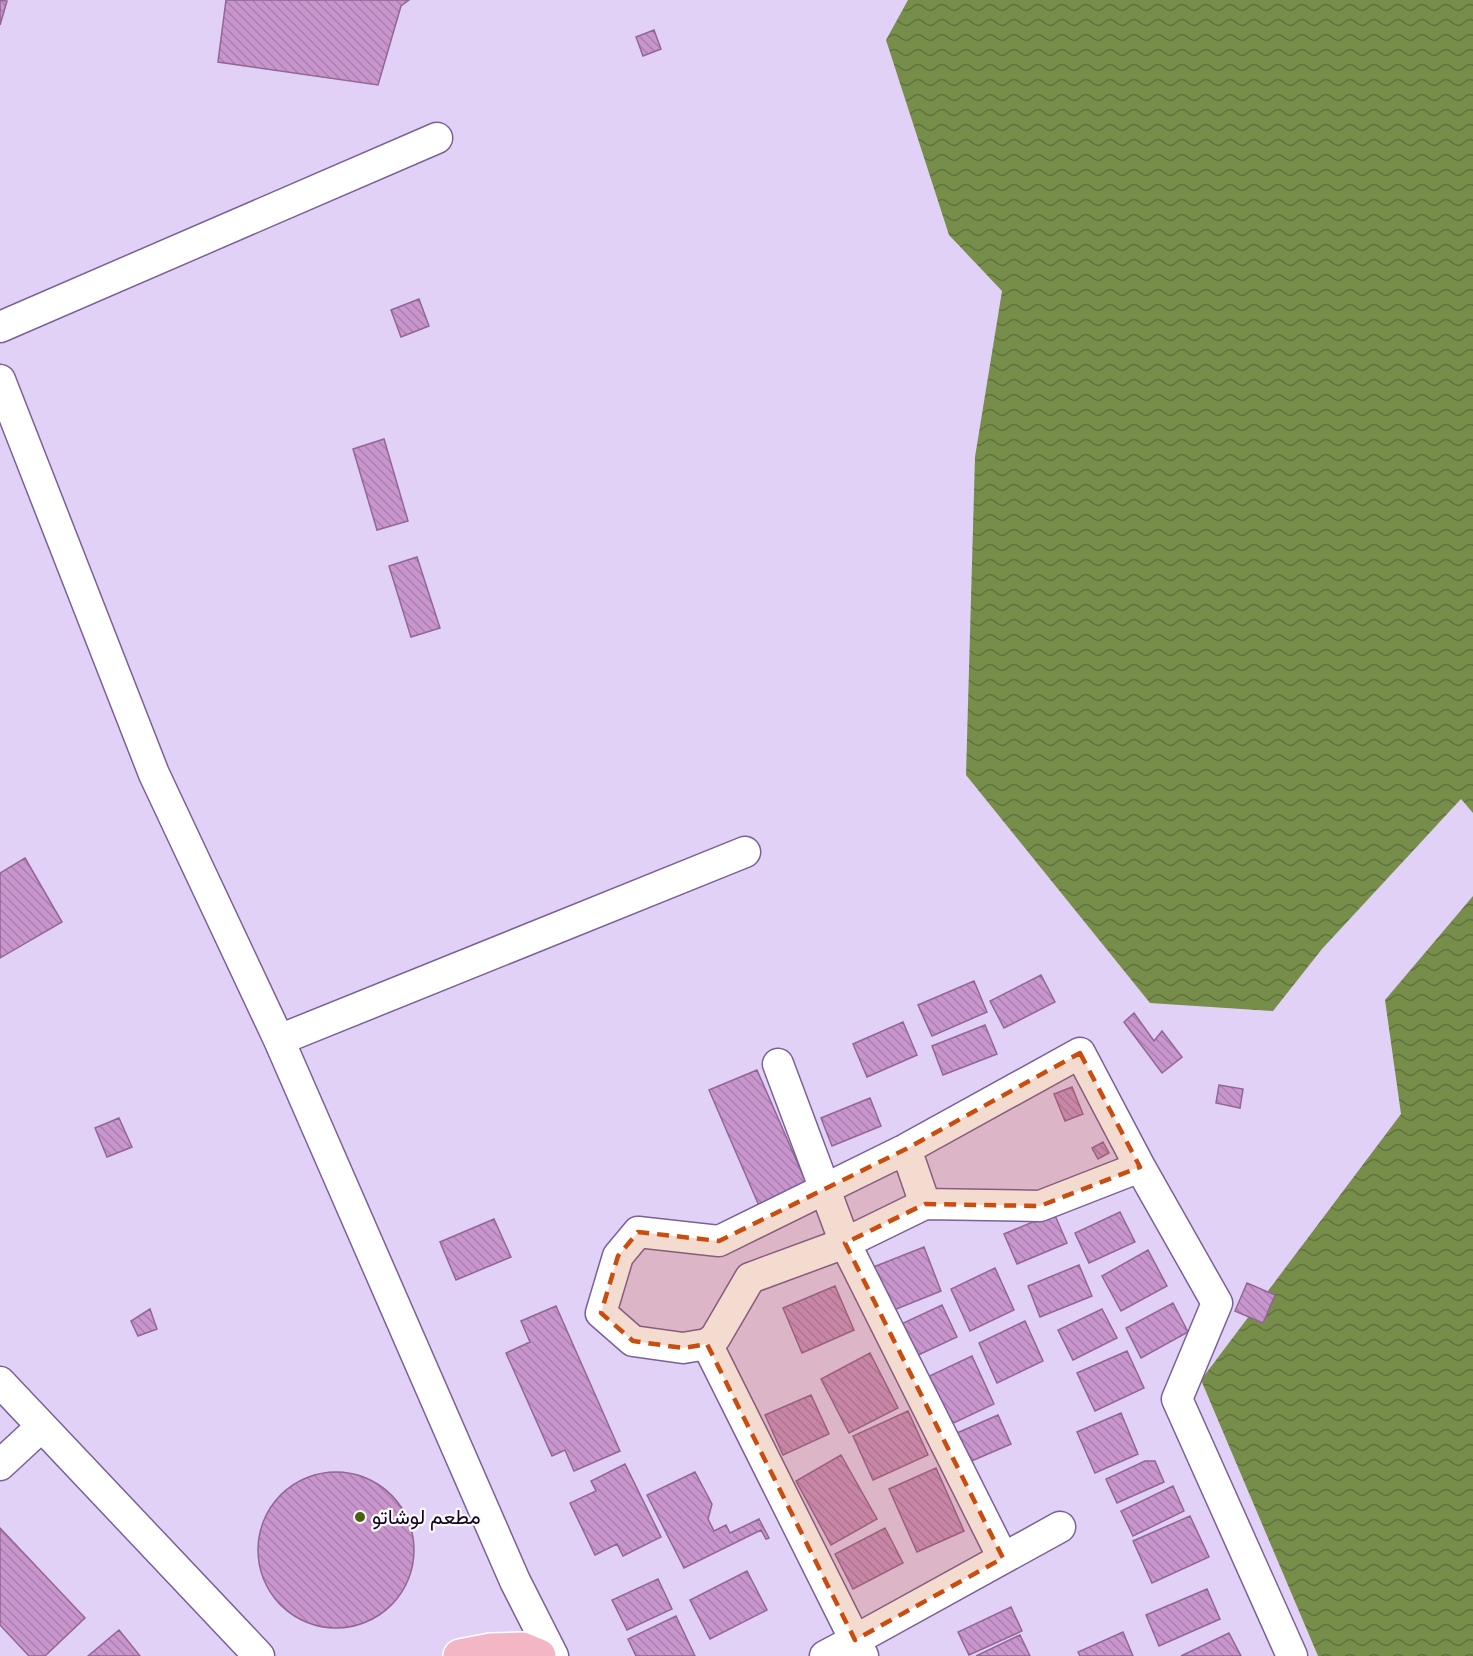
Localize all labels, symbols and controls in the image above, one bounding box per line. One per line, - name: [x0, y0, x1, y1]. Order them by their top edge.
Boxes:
- place label: مطعم لوشاتو: [372, 1504, 481, 1531]
- marker: مطعم لوشاتو: [353, 1510, 367, 1524]

